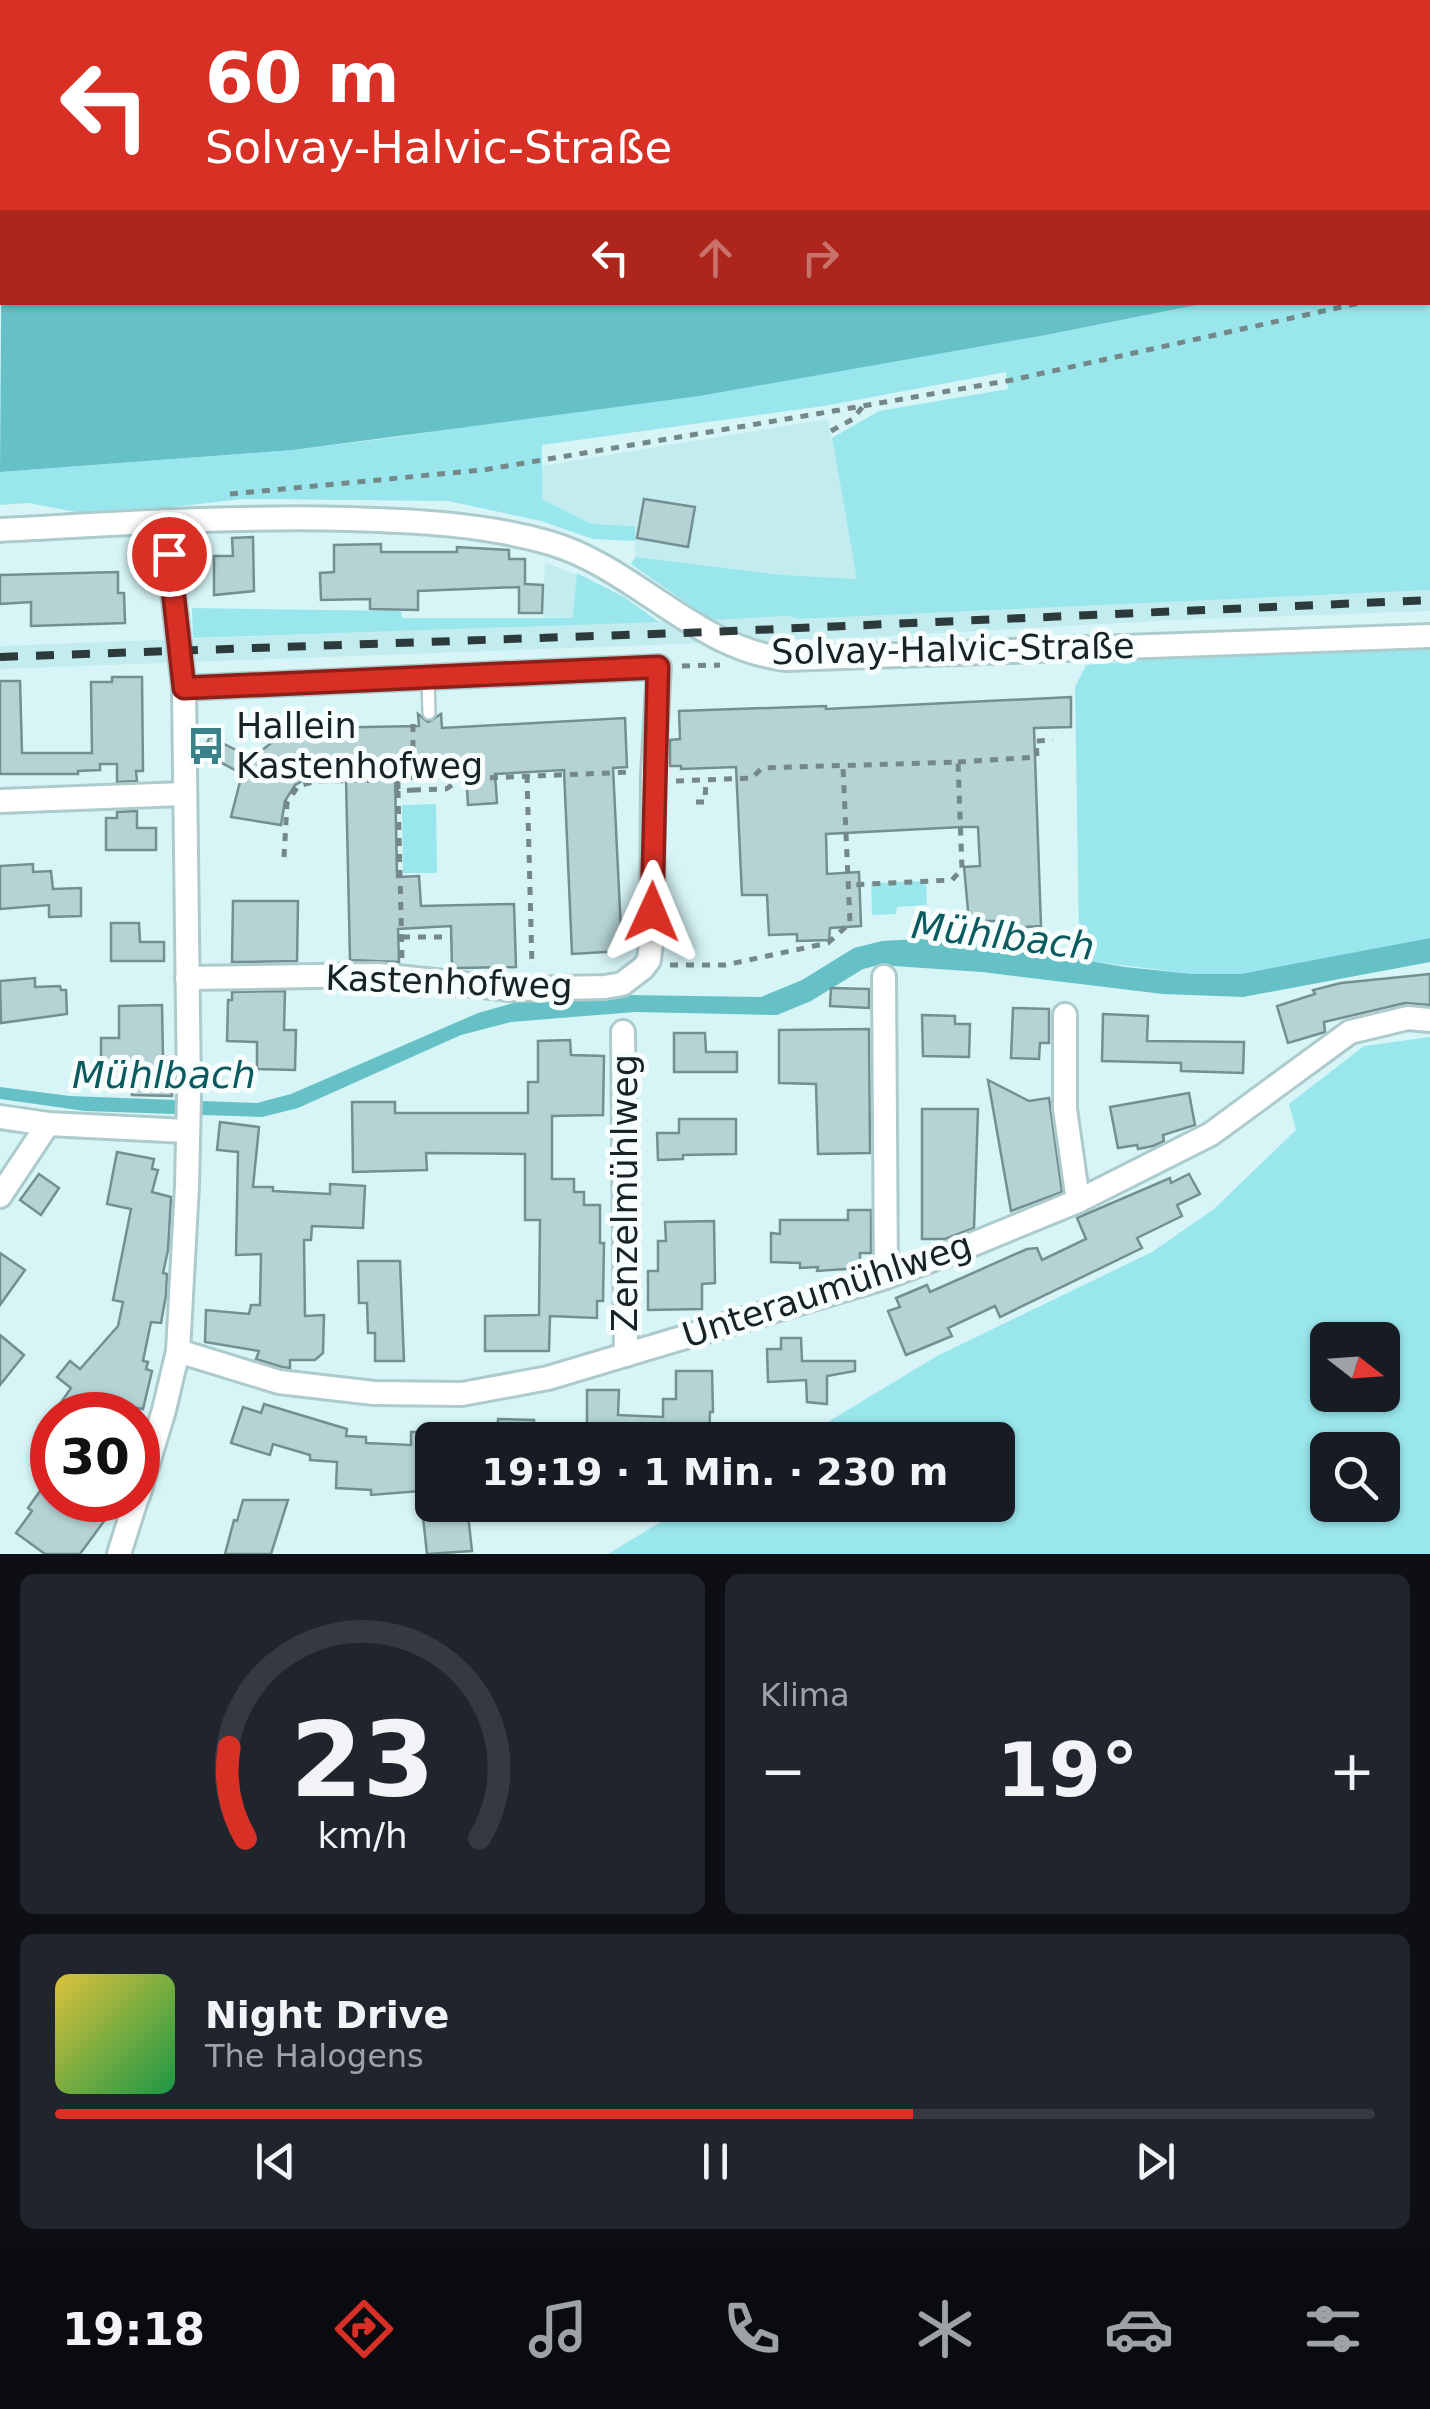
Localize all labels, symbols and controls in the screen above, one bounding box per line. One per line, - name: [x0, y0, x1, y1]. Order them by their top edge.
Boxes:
- text: 60 m: [205, 37, 400, 119]
- icon: left: [40, 40, 170, 170]
- text: Solvay-Halvic-Straße: [205, 121, 672, 174]
- icon: left: [583, 230, 638, 285]
- icon: ahead: [688, 230, 743, 285]
- icon: right: [793, 230, 848, 285]
- pin: [127, 512, 212, 597]
- icon: arrive: [142, 527, 197, 582]
- street label: Solvay-Halvic-Straße: [771, 626, 1135, 672]
- place label: Hallein Kastenhofweg: [236, 706, 483, 786]
- bus stop icon: Hallein Kastenhofweg: [185, 725, 227, 767]
- position arrow: [600, 860, 704, 964]
- water label: Mühlbach: [909, 903, 1097, 969]
- street label: Kastenhofweg: [325, 958, 573, 1006]
- water label: Mühlbach: [72, 1053, 256, 1097]
- street label: Zenzelmühlweg: [605, 1054, 645, 1332]
- street label: Unteraumühlweg: [677, 1224, 977, 1356]
- north arrow: [1310, 1322, 1400, 1412]
- map controls: [1310, 1322, 1400, 1522]
- speed limit sign: 30: [30, 1392, 160, 1522]
- button: search: [1310, 1432, 1400, 1522]
- text: 19:19 · 1 Min. · 230 m: [482, 1450, 948, 1494]
- text: Klima: [760, 1676, 850, 1714]
- text: 23: [290, 1699, 435, 1821]
- text: 19°: [997, 1726, 1138, 1814]
- text: −: [760, 1739, 806, 1803]
- text: +: [1329, 1739, 1375, 1803]
- text: km/h: [317, 1815, 408, 1856]
- text: Night Drive: [205, 1993, 449, 2037]
- text: The Halogens: [205, 2037, 424, 2075]
- icon: previous: [248, 2134, 303, 2189]
- icon: pause: [688, 2134, 743, 2189]
- icon: next: [1128, 2134, 1183, 2189]
- icon: directions: [329, 2294, 399, 2364]
- icon: music: [523, 2294, 593, 2364]
- icon: phone: [717, 2294, 787, 2364]
- icon: climate: [910, 2294, 980, 2364]
- icon: car: [1104, 2294, 1174, 2364]
- icon: filters: [1298, 2294, 1368, 2364]
- text: 19:18: [62, 2303, 205, 2356]

